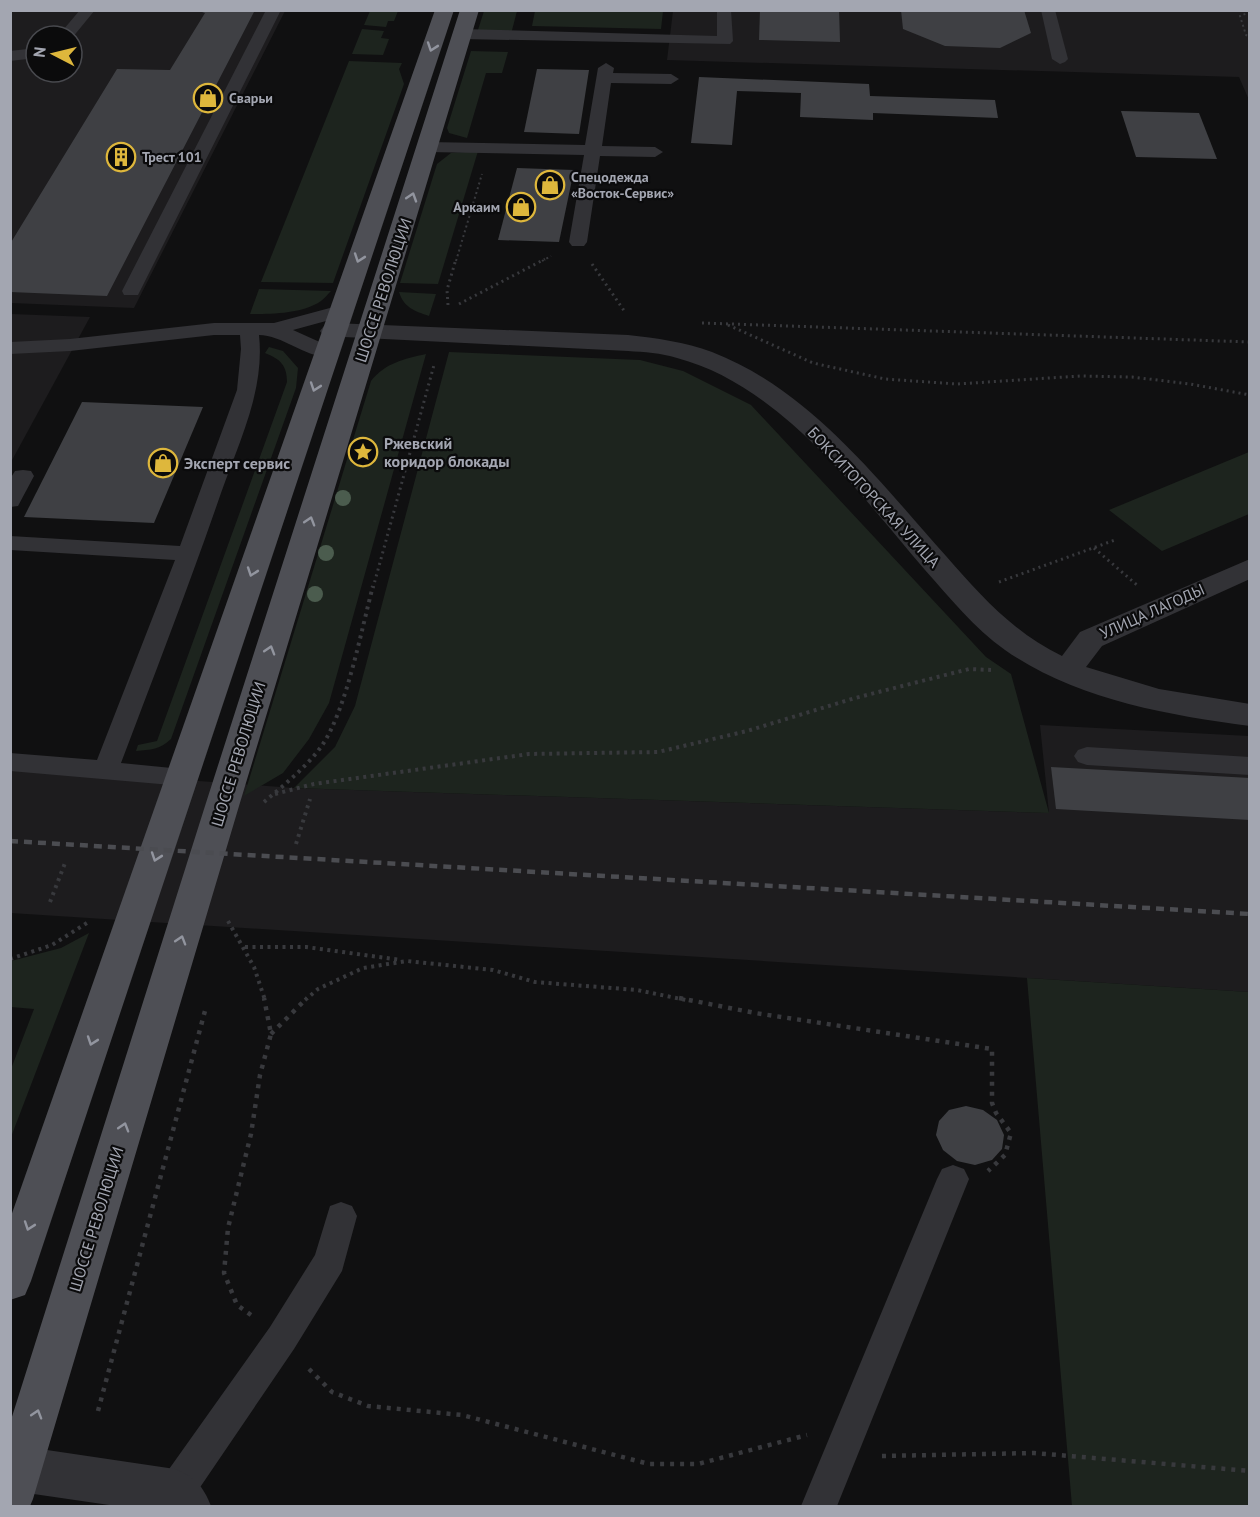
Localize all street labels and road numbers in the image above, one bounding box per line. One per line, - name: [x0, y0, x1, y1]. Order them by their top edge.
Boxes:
- street label: ШОССЕ РЕВОЛЮЦИИ: [350, 215, 416, 365]
- street label: БОКСИТОГОРСКАЯ УЛИЦА: [803, 422, 945, 572]
- street label: УЛИЦА ЛАГОДЫ: [1097, 579, 1207, 643]
- street label: ШОССЕ РЕВОЛЮЦИИ: [206, 679, 270, 829]
- street label: ШОССЕ РЕВОЛЮЦИИ: [64, 1144, 128, 1294]

